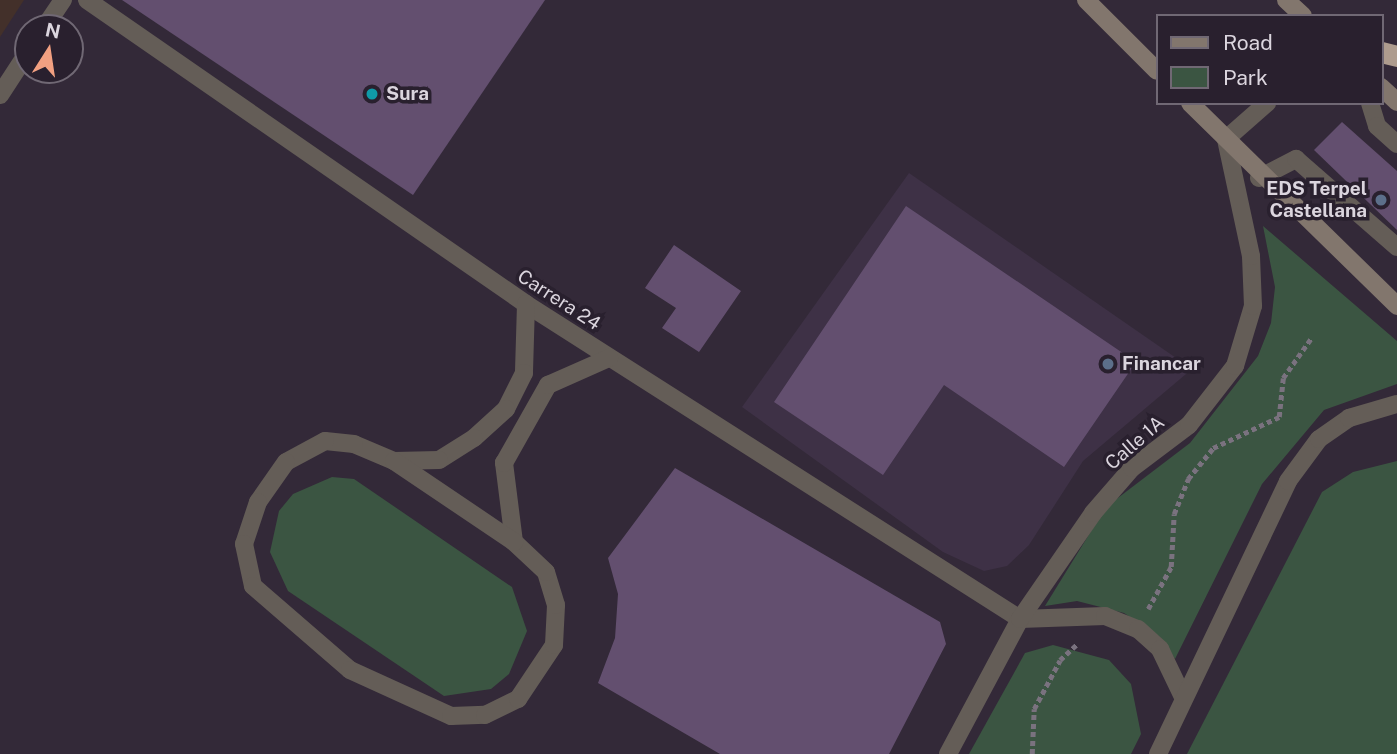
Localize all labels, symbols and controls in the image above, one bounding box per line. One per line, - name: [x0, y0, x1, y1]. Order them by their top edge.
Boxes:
- north arrow: [14, 14, 84, 84]
- legend: [1156, 14, 1383, 105]
- text: N: [43, 18, 62, 43]
- text: Road: [1223, 30, 1273, 55]
- text: Park: [1223, 65, 1268, 90]
- place label: Sura: [386, 83, 429, 105]
- marker: Sura: [364, 86, 380, 102]
- place label: EDS Terpel Castellana: [1266, 178, 1367, 222]
- marker: EDS Terpel Castellana: [1373, 192, 1389, 208]
- street label: Carrera 24: [513, 265, 605, 335]
- place label: Financar: [1122, 353, 1201, 375]
- marker: Financar: [1100, 356, 1116, 372]
- street label: Calle 1A: [1101, 411, 1169, 475]

